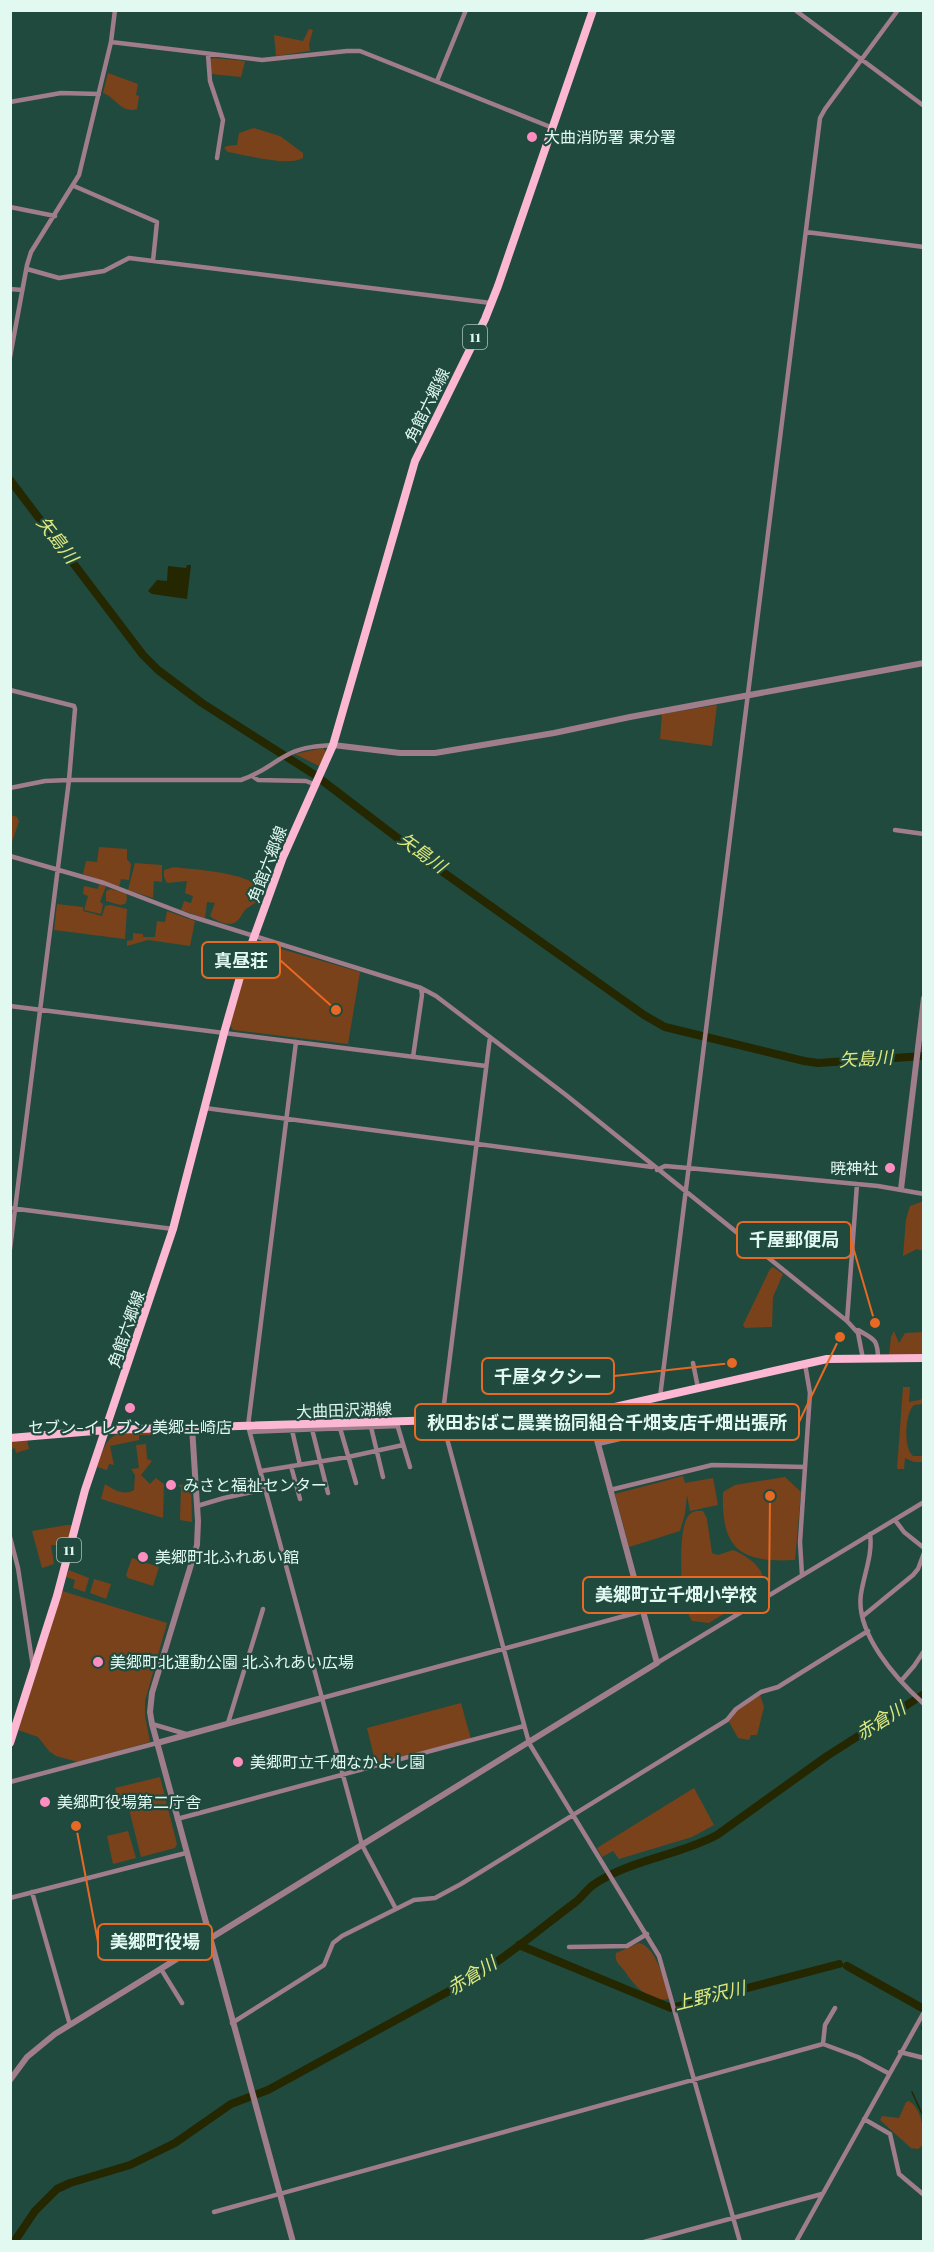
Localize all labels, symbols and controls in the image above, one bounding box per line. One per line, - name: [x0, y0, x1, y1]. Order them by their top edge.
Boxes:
- place label: 大曲消防署 東分署: [544, 126, 676, 147]
- marker: 大曲消防署 東分署: [525, 130, 539, 144]
- road number: 11: [463, 325, 487, 349]
- street label: 角館六郷線: [400, 364, 454, 445]
- water label: 矢島川: [32, 511, 85, 570]
- street label: 角館六郷線: [242, 823, 291, 905]
- water label: 矢島川: [394, 827, 453, 879]
- callout: 真昼荘: [202, 942, 280, 978]
- text: 真昼荘: [214, 948, 268, 972]
- water label: 矢島川: [838, 1045, 896, 1071]
- place label: 暁神社: [830, 1157, 878, 1178]
- marker: 暁神社: [883, 1161, 897, 1175]
- callout: 千屋郵便局: [737, 1222, 851, 1258]
- text: 千屋郵便局: [749, 1227, 839, 1251]
- street label: 角館六郷線: [103, 1288, 148, 1370]
- callout: 千屋タクシー: [482, 1358, 614, 1394]
- text: 千屋タクシー: [494, 1364, 602, 1388]
- street label: 大曲田沢湖線: [296, 1397, 392, 1422]
- marker: セブン-イレブン 美郷土崎店: [123, 1401, 137, 1415]
- callout: 秋田おばこ農業協同組合千畑支店千畑出張所: [415, 1404, 799, 1440]
- text: 秋田おばこ農業協同組合千畑支店千畑出張所: [427, 1410, 787, 1434]
- place label: セブン-イレブン 美郷土崎店: [28, 1416, 232, 1437]
- place label: みさと福祉センター: [183, 1474, 327, 1495]
- marker: みさと福祉センター: [164, 1478, 178, 1492]
- road number: 11: [57, 1538, 81, 1562]
- place label: 美郷町北ふれあい館: [155, 1546, 299, 1567]
- marker: 美郷町北ふれあい館: [136, 1550, 150, 1564]
- callout: 美郷町立千畑小学校: [583, 1577, 769, 1613]
- text: 美郷町立千畑小学校: [595, 1582, 757, 1606]
- place label: 美郷町北運動公園 北ふれあい広場: [110, 1651, 354, 1672]
- marker: 美郷町北運動公園 北ふれあい広場: [91, 1655, 105, 1669]
- water label: 赤倉川: [851, 1695, 911, 1745]
- place label: 美郷町立千畑なかよし園: [250, 1751, 425, 1772]
- marker: 美郷町立千畑なかよし園: [231, 1755, 245, 1769]
- place label: 美郷町役場第二庁舎: [57, 1791, 201, 1812]
- marker: 美郷町役場第二庁舎: [38, 1795, 52, 1809]
- callout: 美郷町役場: [98, 1924, 212, 1960]
- text: 美郷町役場: [110, 1929, 200, 1953]
- water label: 赤倉川: [442, 1950, 502, 2000]
- water label: 上野沢川: [672, 1975, 750, 2015]

